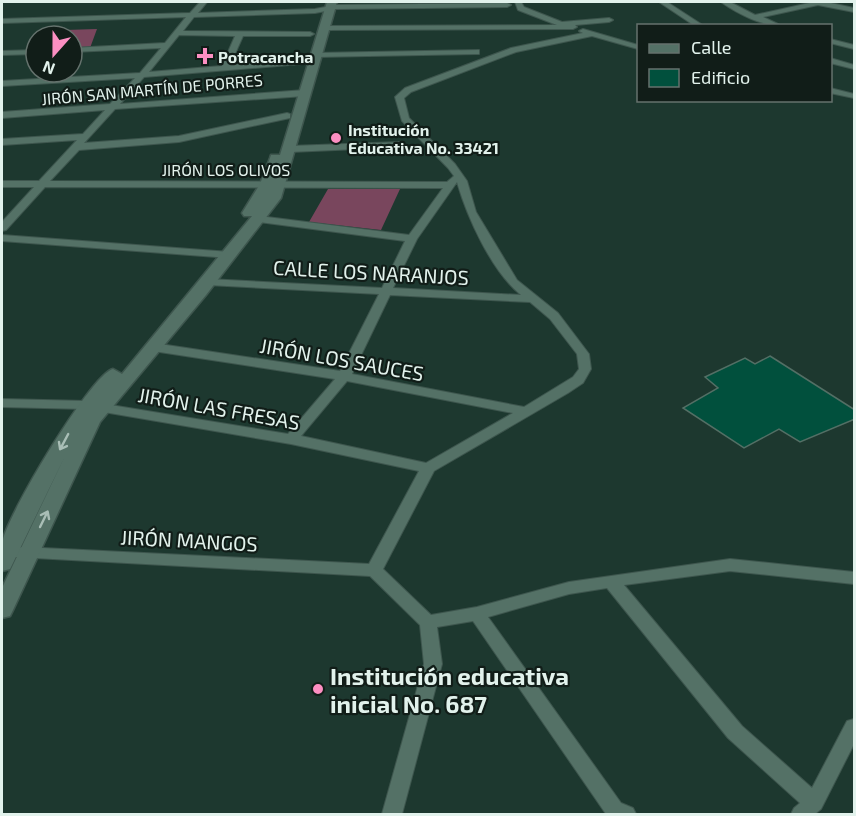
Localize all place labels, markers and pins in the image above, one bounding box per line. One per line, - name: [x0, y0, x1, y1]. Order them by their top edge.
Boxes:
- marker: Potracancha: [196, 47, 214, 65]
- place label: Potracancha: [218, 47, 313, 66]
- place label: Institución Educativa No. 33421: [348, 120, 499, 157]
- marker: Institución Educativa No. 33421: [329, 131, 343, 145]
- place label: Institución educativa inicial No. 687: [330, 661, 569, 718]
- marker: Institución educativa inicial No. 687: [311, 682, 325, 696]

